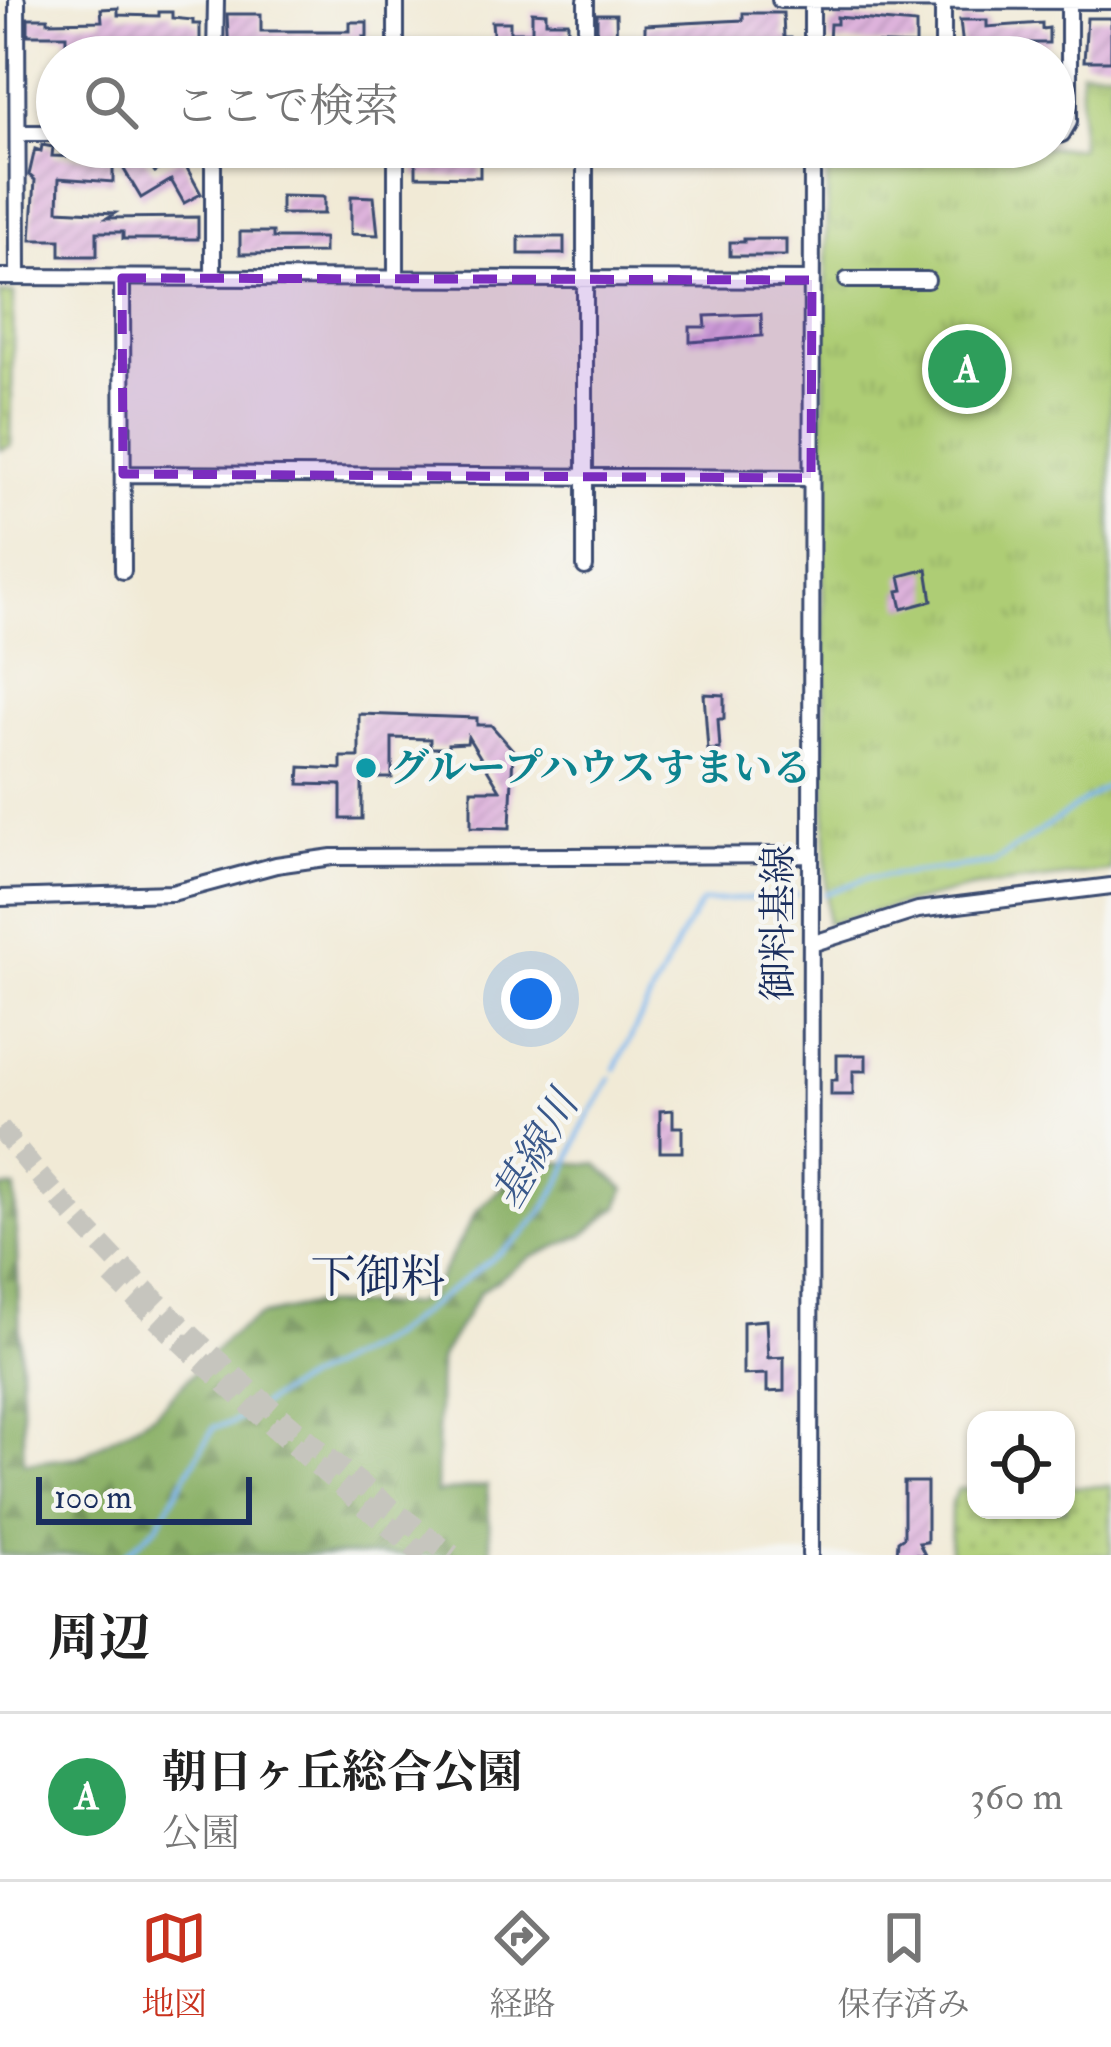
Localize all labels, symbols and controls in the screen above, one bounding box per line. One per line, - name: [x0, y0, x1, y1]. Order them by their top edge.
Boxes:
- search box: [36, 36, 1075, 168]
- icon: search: [78, 69, 144, 135]
- text: ここで検索: [174, 79, 399, 135]
- pin: A: [928, 324, 1006, 414]
- place label: グループハウスすまいる: [390, 744, 812, 793]
- marker: グループハウスすまいる: [353, 755, 379, 781]
- street label: 御料基線: [754, 845, 803, 1001]
- your location: [501, 969, 561, 1029]
- water label: 基線川: [482, 1079, 592, 1218]
- district label: 下御料: [310, 1250, 446, 1306]
- map controls: [967, 1411, 1075, 1519]
- button: locate: [967, 1411, 1075, 1519]
- scale bar: [36, 1471, 252, 1524]
- text: 100 m: [54, 1477, 132, 1518]
- text: 周辺: [48, 1607, 150, 1671]
- text: 朝日ヶ丘総合公園: [162, 1745, 522, 1801]
- text: A: [75, 1772, 99, 1821]
- text: 360 m: [970, 1772, 1063, 1821]
- text: 公園: [162, 1809, 240, 1858]
- tab: 地図: [141, 1905, 207, 2025]
- tab: 経路: [489, 1905, 555, 2025]
- tab: 保存済み: [838, 1905, 970, 2025]

